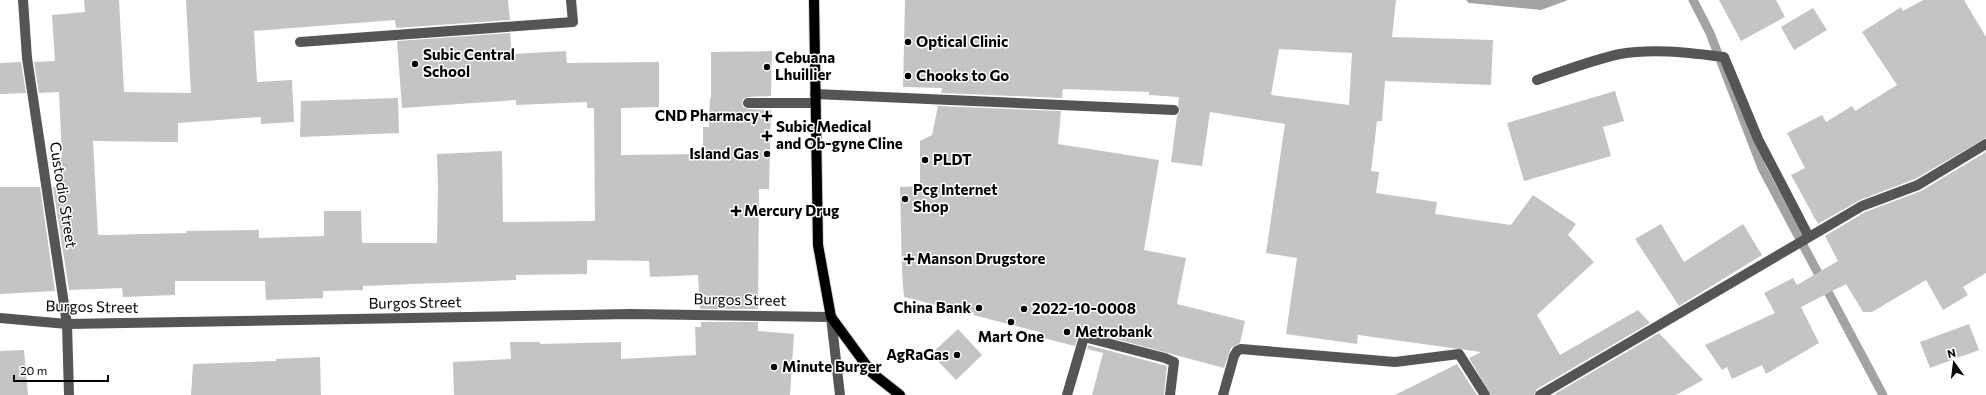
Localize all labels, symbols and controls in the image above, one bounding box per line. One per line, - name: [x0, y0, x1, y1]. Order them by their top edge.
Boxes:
- place label: Optical Clinic: [916, 32, 1008, 50]
- marker: Optical Clinic: [903, 37, 913, 47]
- place label: Subic Central School: [423, 45, 515, 80]
- place label: Cebuana Lhuillier: [775, 48, 835, 83]
- marker: Subic Central School: [410, 59, 420, 69]
- marker: Cebuana Lhuillier: [762, 62, 772, 72]
- place label: Chooks to Go: [916, 66, 1009, 84]
- marker: Chooks to Go: [903, 71, 913, 81]
- place label: CND Pharmacy: [655, 106, 760, 124]
- marker: CND Pharmacy: [762, 111, 772, 121]
- place label: Subic Medical and Ob-gyne Cline: [776, 117, 903, 152]
- marker: Subic Medical and Ob-gyne Cline: [761, 130, 773, 142]
- street label: Custodio Street: [47, 140, 81, 249]
- place label: Island Gas: [689, 144, 759, 162]
- marker: Island Gas: [762, 149, 772, 159]
- place label: PLDT: [933, 150, 972, 168]
- marker: PLDT: [920, 155, 930, 165]
- place label: Pcg Internet Shop: [913, 180, 998, 215]
- marker: Pcg Internet Shop: [900, 194, 910, 204]
- place label: Mercury Drug: [744, 201, 839, 219]
- marker: Mercury Drug: [731, 206, 741, 216]
- place label: Manson Drugstore: [917, 249, 1045, 267]
- marker: Manson Drugstore: [904, 254, 914, 264]
- street label: Burgos Street: [693, 289, 787, 309]
- street label: Burgos Street: [368, 292, 462, 312]
- street label: Burgos Street: [45, 296, 139, 316]
- place label: China Bank: [893, 298, 971, 316]
- place label: 2022-10-0008: [1032, 299, 1136, 317]
- marker: China Bank: [974, 303, 984, 313]
- marker: 2022-10-0008: [1019, 304, 1029, 314]
- marker: Mart One: [1006, 317, 1016, 327]
- place label: Metrobank: [1075, 322, 1153, 340]
- place label: Mart One: [978, 327, 1044, 345]
- marker: Metrobank: [1062, 327, 1072, 337]
- north arrow: [1934, 343, 1974, 383]
- place label: AgRaGas: [886, 345, 949, 363]
- text: N: [1946, 346, 1957, 360]
- marker: AgRaGas: [952, 350, 962, 360]
- scale bar: [14, 357, 108, 383]
- place label: Minute Burger: [782, 357, 882, 375]
- marker: Minute Burger: [769, 362, 779, 372]
- text: 20 m: [20, 363, 47, 377]

